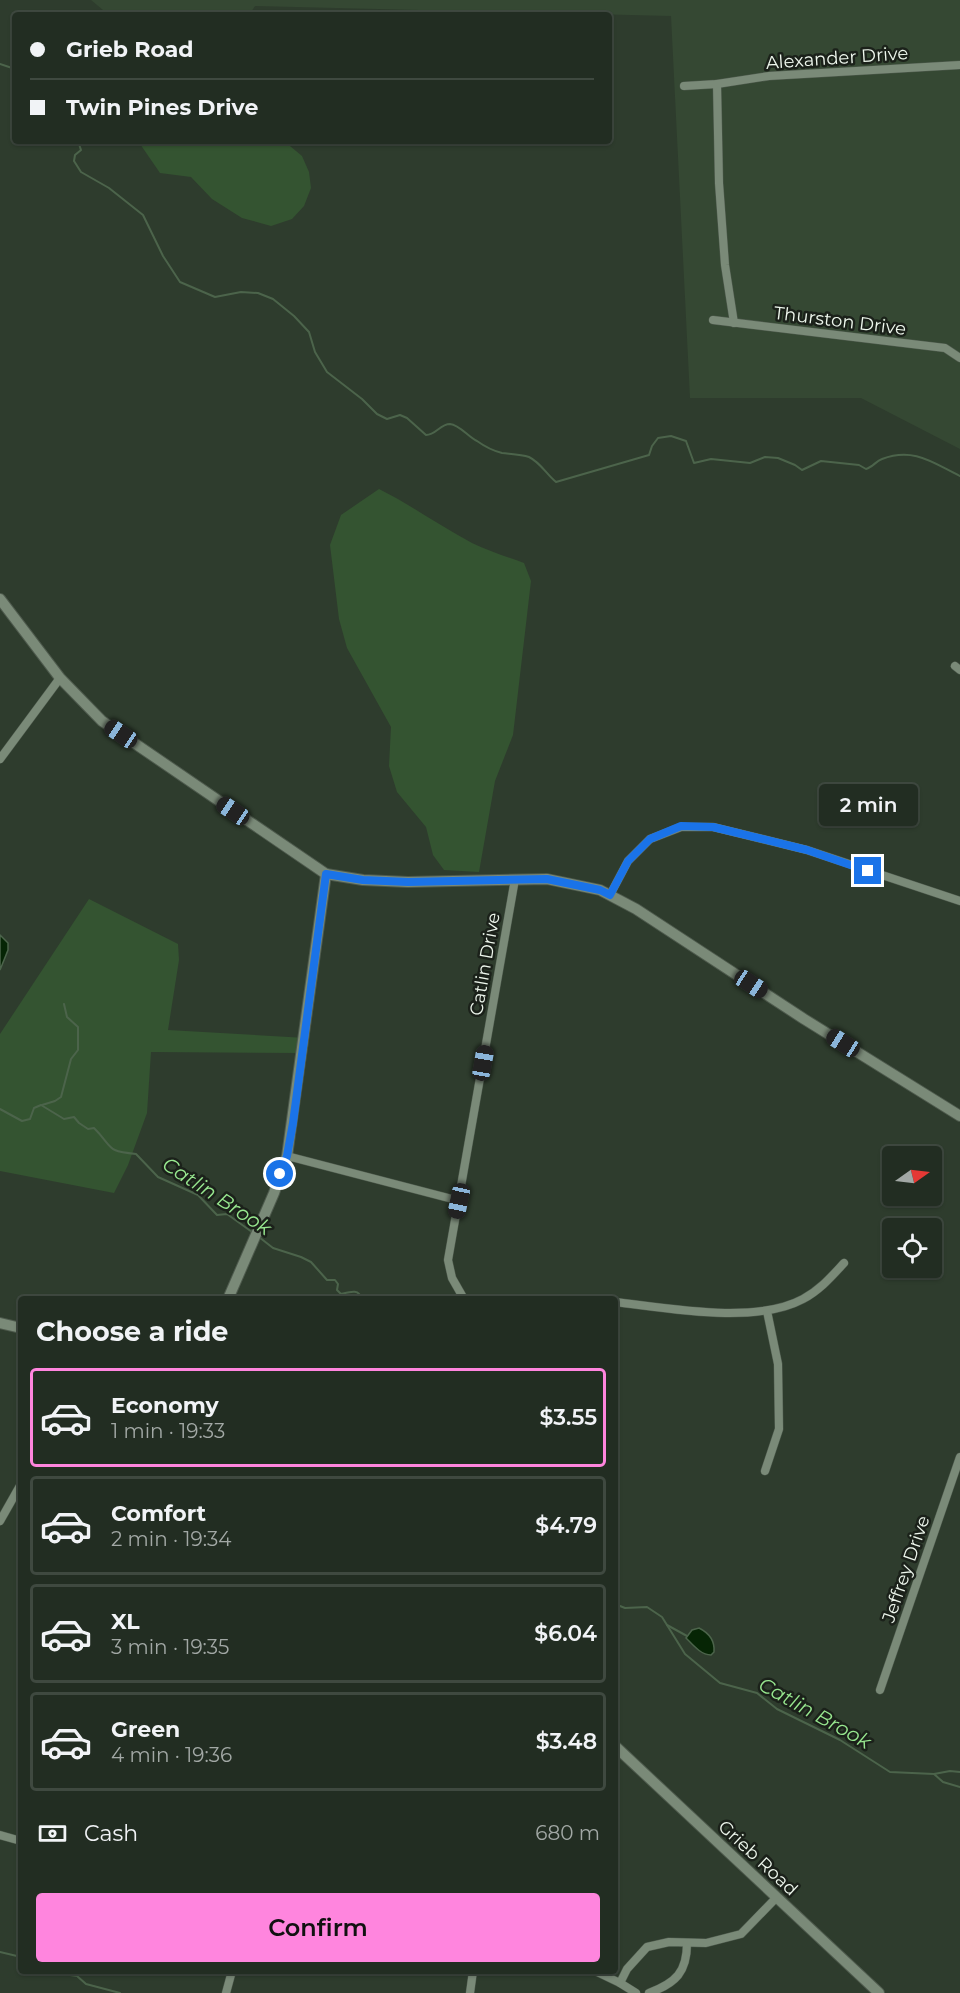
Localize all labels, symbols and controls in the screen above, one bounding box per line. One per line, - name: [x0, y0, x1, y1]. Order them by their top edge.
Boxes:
- text: Grieb Road: [66, 36, 194, 63]
- street label: Alexander Drive: [765, 42, 909, 74]
- text: Twin Pines Drive: [66, 94, 258, 121]
- street label: Thurston Drive: [773, 302, 907, 340]
- car: [101, 716, 141, 752]
- callout: 2 min: [818, 784, 918, 826]
- car: [213, 793, 253, 829]
- text: 2 min: [840, 793, 897, 817]
- route end: [854, 857, 881, 884]
- street label: Catlin Drive: [465, 911, 505, 1017]
- car: [731, 967, 771, 1001]
- car: [823, 1026, 863, 1060]
- car: [471, 1044, 495, 1082]
- north arrow: [882, 1146, 942, 1206]
- map controls: [882, 1146, 942, 1278]
- water label: Catlin Brook: [158, 1152, 277, 1241]
- route start: [266, 1160, 293, 1187]
- car: [446, 1182, 472, 1220]
- button: locate: [882, 1218, 942, 1278]
- text: Choose a ride: [36, 1315, 228, 1348]
- icon: car: [39, 1391, 93, 1445]
- text: Economy: [111, 1392, 219, 1419]
- text: $3.55: [540, 1404, 597, 1431]
- text: 1 min · 19:33: [111, 1419, 225, 1443]
- icon: car: [39, 1499, 93, 1553]
- text: Comfort: [111, 1500, 206, 1527]
- text: $4.79: [535, 1512, 597, 1539]
- street label: Jeffrey Drive: [877, 1513, 935, 1626]
- text: 2 min · 19:34: [111, 1527, 231, 1551]
- icon: car: [39, 1607, 93, 1661]
- text: XL: [111, 1608, 140, 1635]
- text: $6.04: [534, 1620, 597, 1647]
- text: 3 min · 19:35: [111, 1635, 229, 1659]
- water label: Catlin Brook: [755, 1672, 876, 1754]
- icon: car: [39, 1715, 93, 1769]
- text: Green: [111, 1716, 180, 1743]
- text: $3.48: [536, 1728, 597, 1755]
- text: 4 min · 19:36: [111, 1743, 232, 1767]
- street label: Grieb Road: [714, 1816, 802, 1900]
- icon: cash: [36, 1817, 69, 1850]
- text: Cash: [84, 1820, 138, 1847]
- text: 680 m: [535, 1821, 600, 1845]
- button: Confirm: [36, 1893, 600, 1962]

